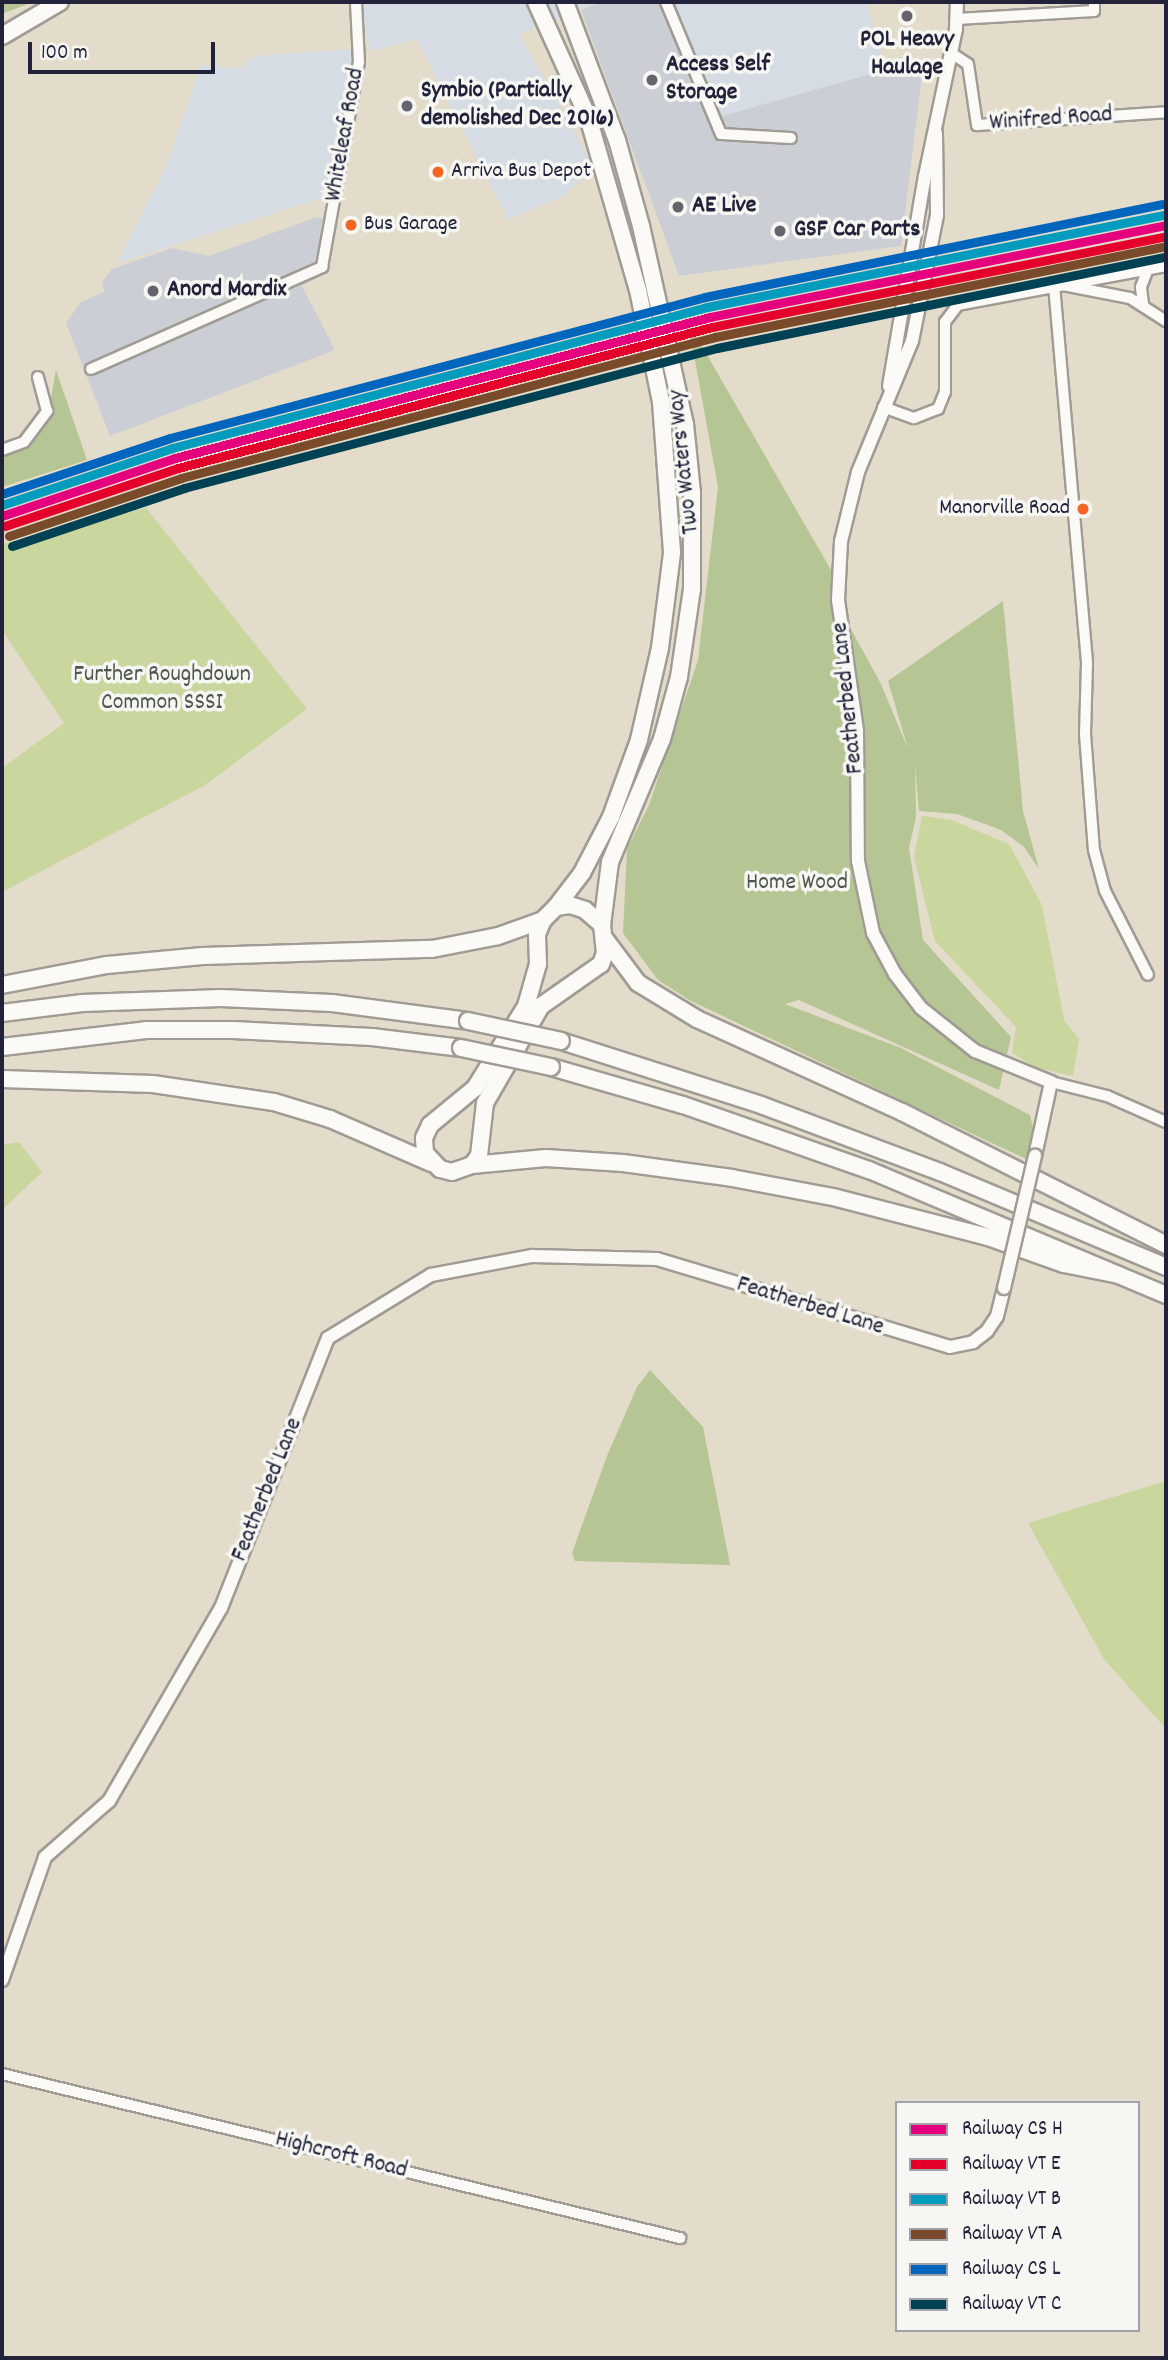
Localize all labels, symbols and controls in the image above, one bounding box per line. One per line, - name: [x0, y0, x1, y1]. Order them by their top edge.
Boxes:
- marker: POL Heavy Haulage: [899, 8, 915, 24]
- place label: POL Heavy Haulage: [860, 27, 954, 83]
- scale bar: [32, 28, 219, 72]
- text: 100 m: [41, 39, 88, 69]
- place label: Access Self Storage: [666, 52, 770, 108]
- street label: Whiteleaf Road: [320, 66, 372, 204]
- marker: Access Self Storage: [644, 72, 660, 88]
- place label: Symbio (Partially demolished Dec 2016): [421, 78, 613, 134]
- marker: Symbio (Partially demolished Dec 2016): [399, 98, 415, 114]
- street label: Winifred Road: [989, 101, 1113, 139]
- place label: Arriva Bus Depot: [451, 159, 591, 185]
- marker: Arriva Bus Depot: [431, 165, 445, 179]
- place label: AE Live: [692, 193, 756, 221]
- marker: AE Live: [670, 199, 686, 215]
- place label: Bus Garage: [364, 212, 457, 238]
- place label: GSF Car Parts: [794, 217, 920, 245]
- marker: Bus Garage: [344, 218, 358, 232]
- marker: GSF Car Parts: [772, 223, 788, 239]
- place label: Anord Mardix: [167, 277, 286, 305]
- marker: Anord Mardix: [145, 283, 161, 299]
- street label: Two Waters Way: [663, 388, 707, 536]
- place label: Manorville Road: [939, 496, 1070, 522]
- marker: Manorville Road: [1076, 502, 1090, 516]
- street label: Featherbed Lane: [827, 621, 871, 775]
- park label: Further Roughdown Common SSSI: [73, 662, 251, 718]
- park label: Home Wood: [746, 870, 848, 898]
- street label: Featherbed Lane: [733, 1271, 887, 1343]
- street label: Featherbed Lane: [226, 1414, 310, 1566]
- legend: [895, 2101, 1140, 2332]
- text: Railway CS H: [962, 2115, 1063, 2145]
- street label: Highcroft Road: [272, 2126, 410, 2186]
- text: Railway VT E: [962, 2150, 1060, 2180]
- text: Railway VT B: [962, 2185, 1061, 2215]
- text: Railway VT A: [962, 2220, 1062, 2250]
- text: Railway CS L: [962, 2255, 1061, 2285]
- text: Railway VT C: [962, 2290, 1061, 2320]

